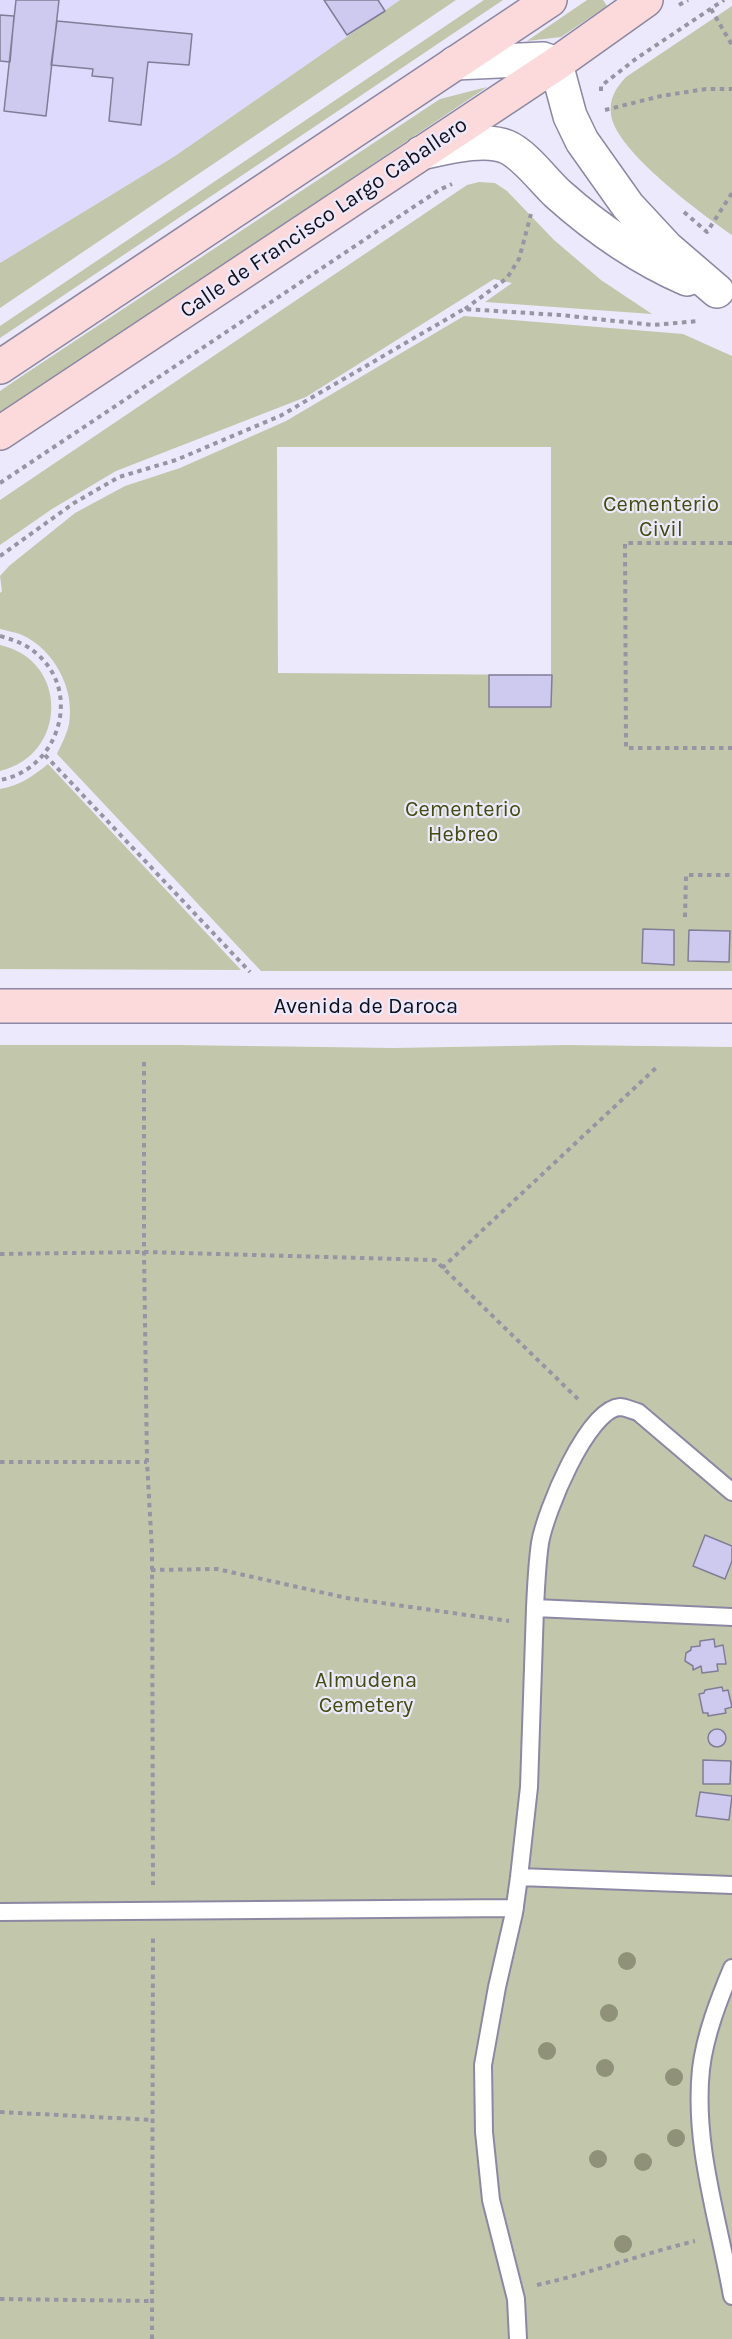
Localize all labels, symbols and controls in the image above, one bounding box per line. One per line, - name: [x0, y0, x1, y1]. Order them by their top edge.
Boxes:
- street label: Calle de Francisco Largo Caballero: [175, 112, 473, 324]
- park label: Cementerio Civil: [603, 492, 719, 544]
- park label: Cementerio Hebreo: [405, 797, 521, 848]
- street label: Avenida de Daroca: [274, 994, 458, 1020]
- park label: Almudena Cemetery: [315, 1668, 417, 1720]

